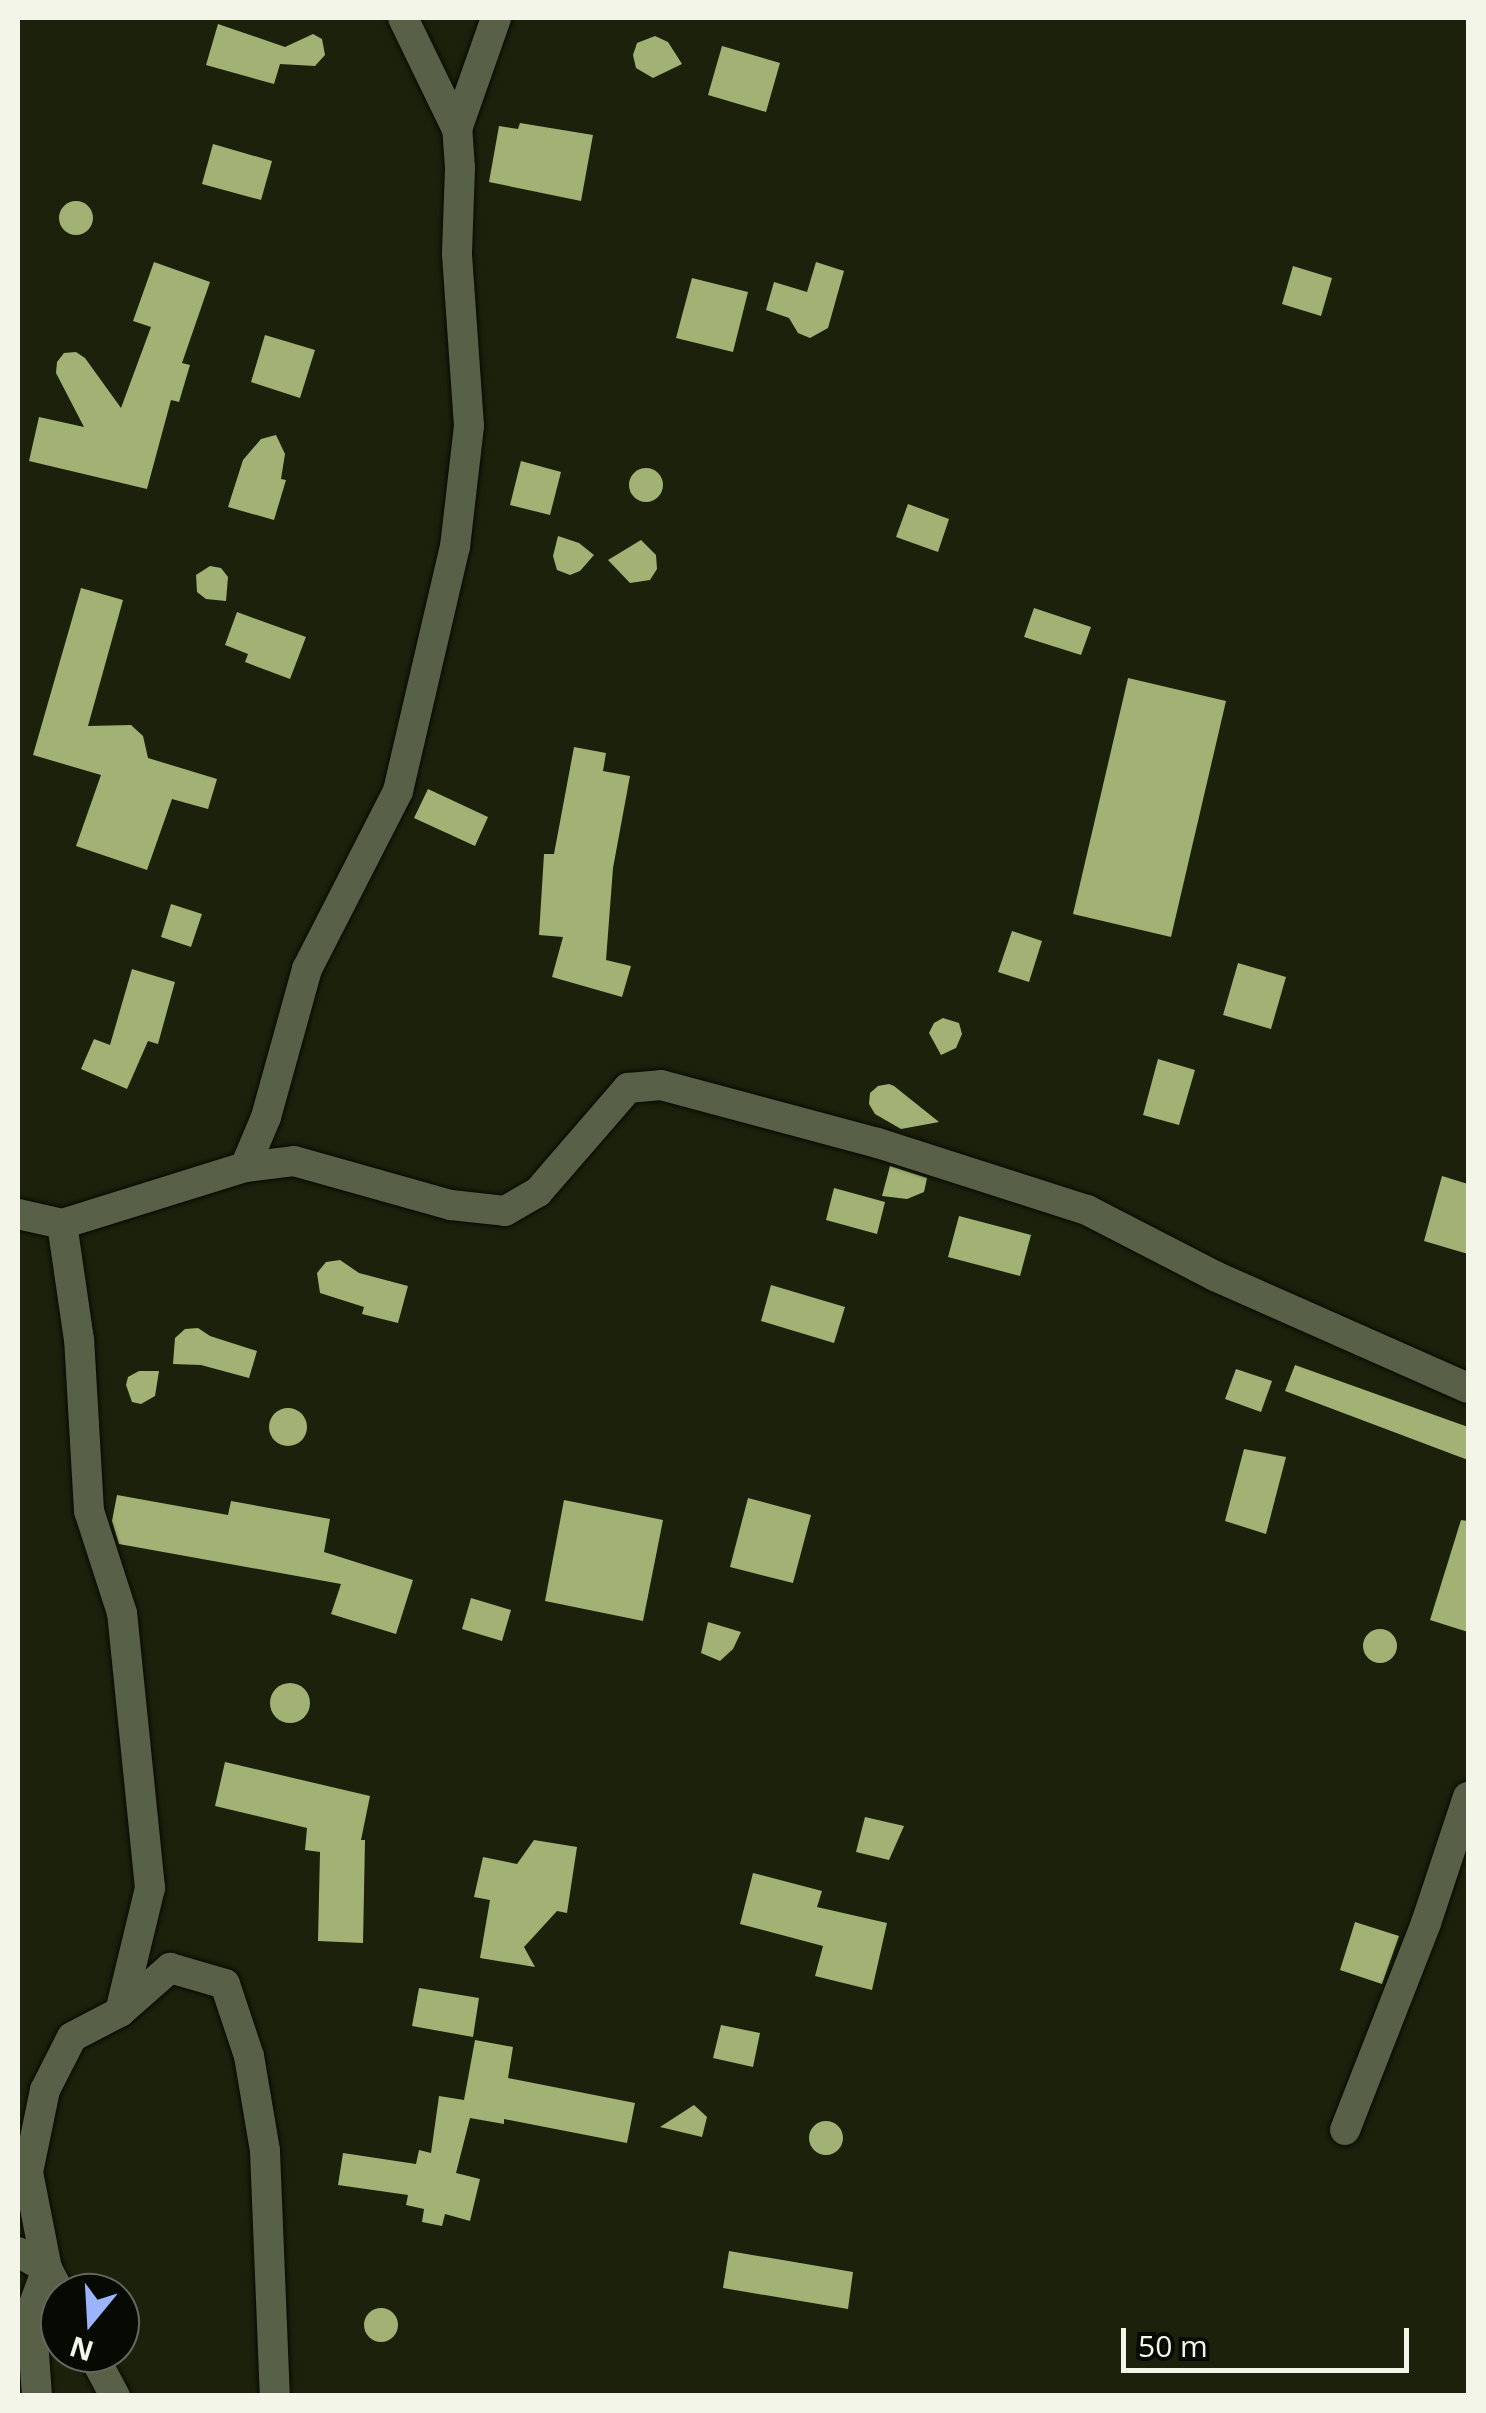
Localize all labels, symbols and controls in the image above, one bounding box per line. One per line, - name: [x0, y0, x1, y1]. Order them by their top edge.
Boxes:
- north arrow: [40, 2273, 140, 2373]
- scale bar: [1126, 2308, 1414, 2370]
- text: 50 m: [1138, 2325, 1208, 2366]
- text: N: [65, 2328, 98, 2371]

